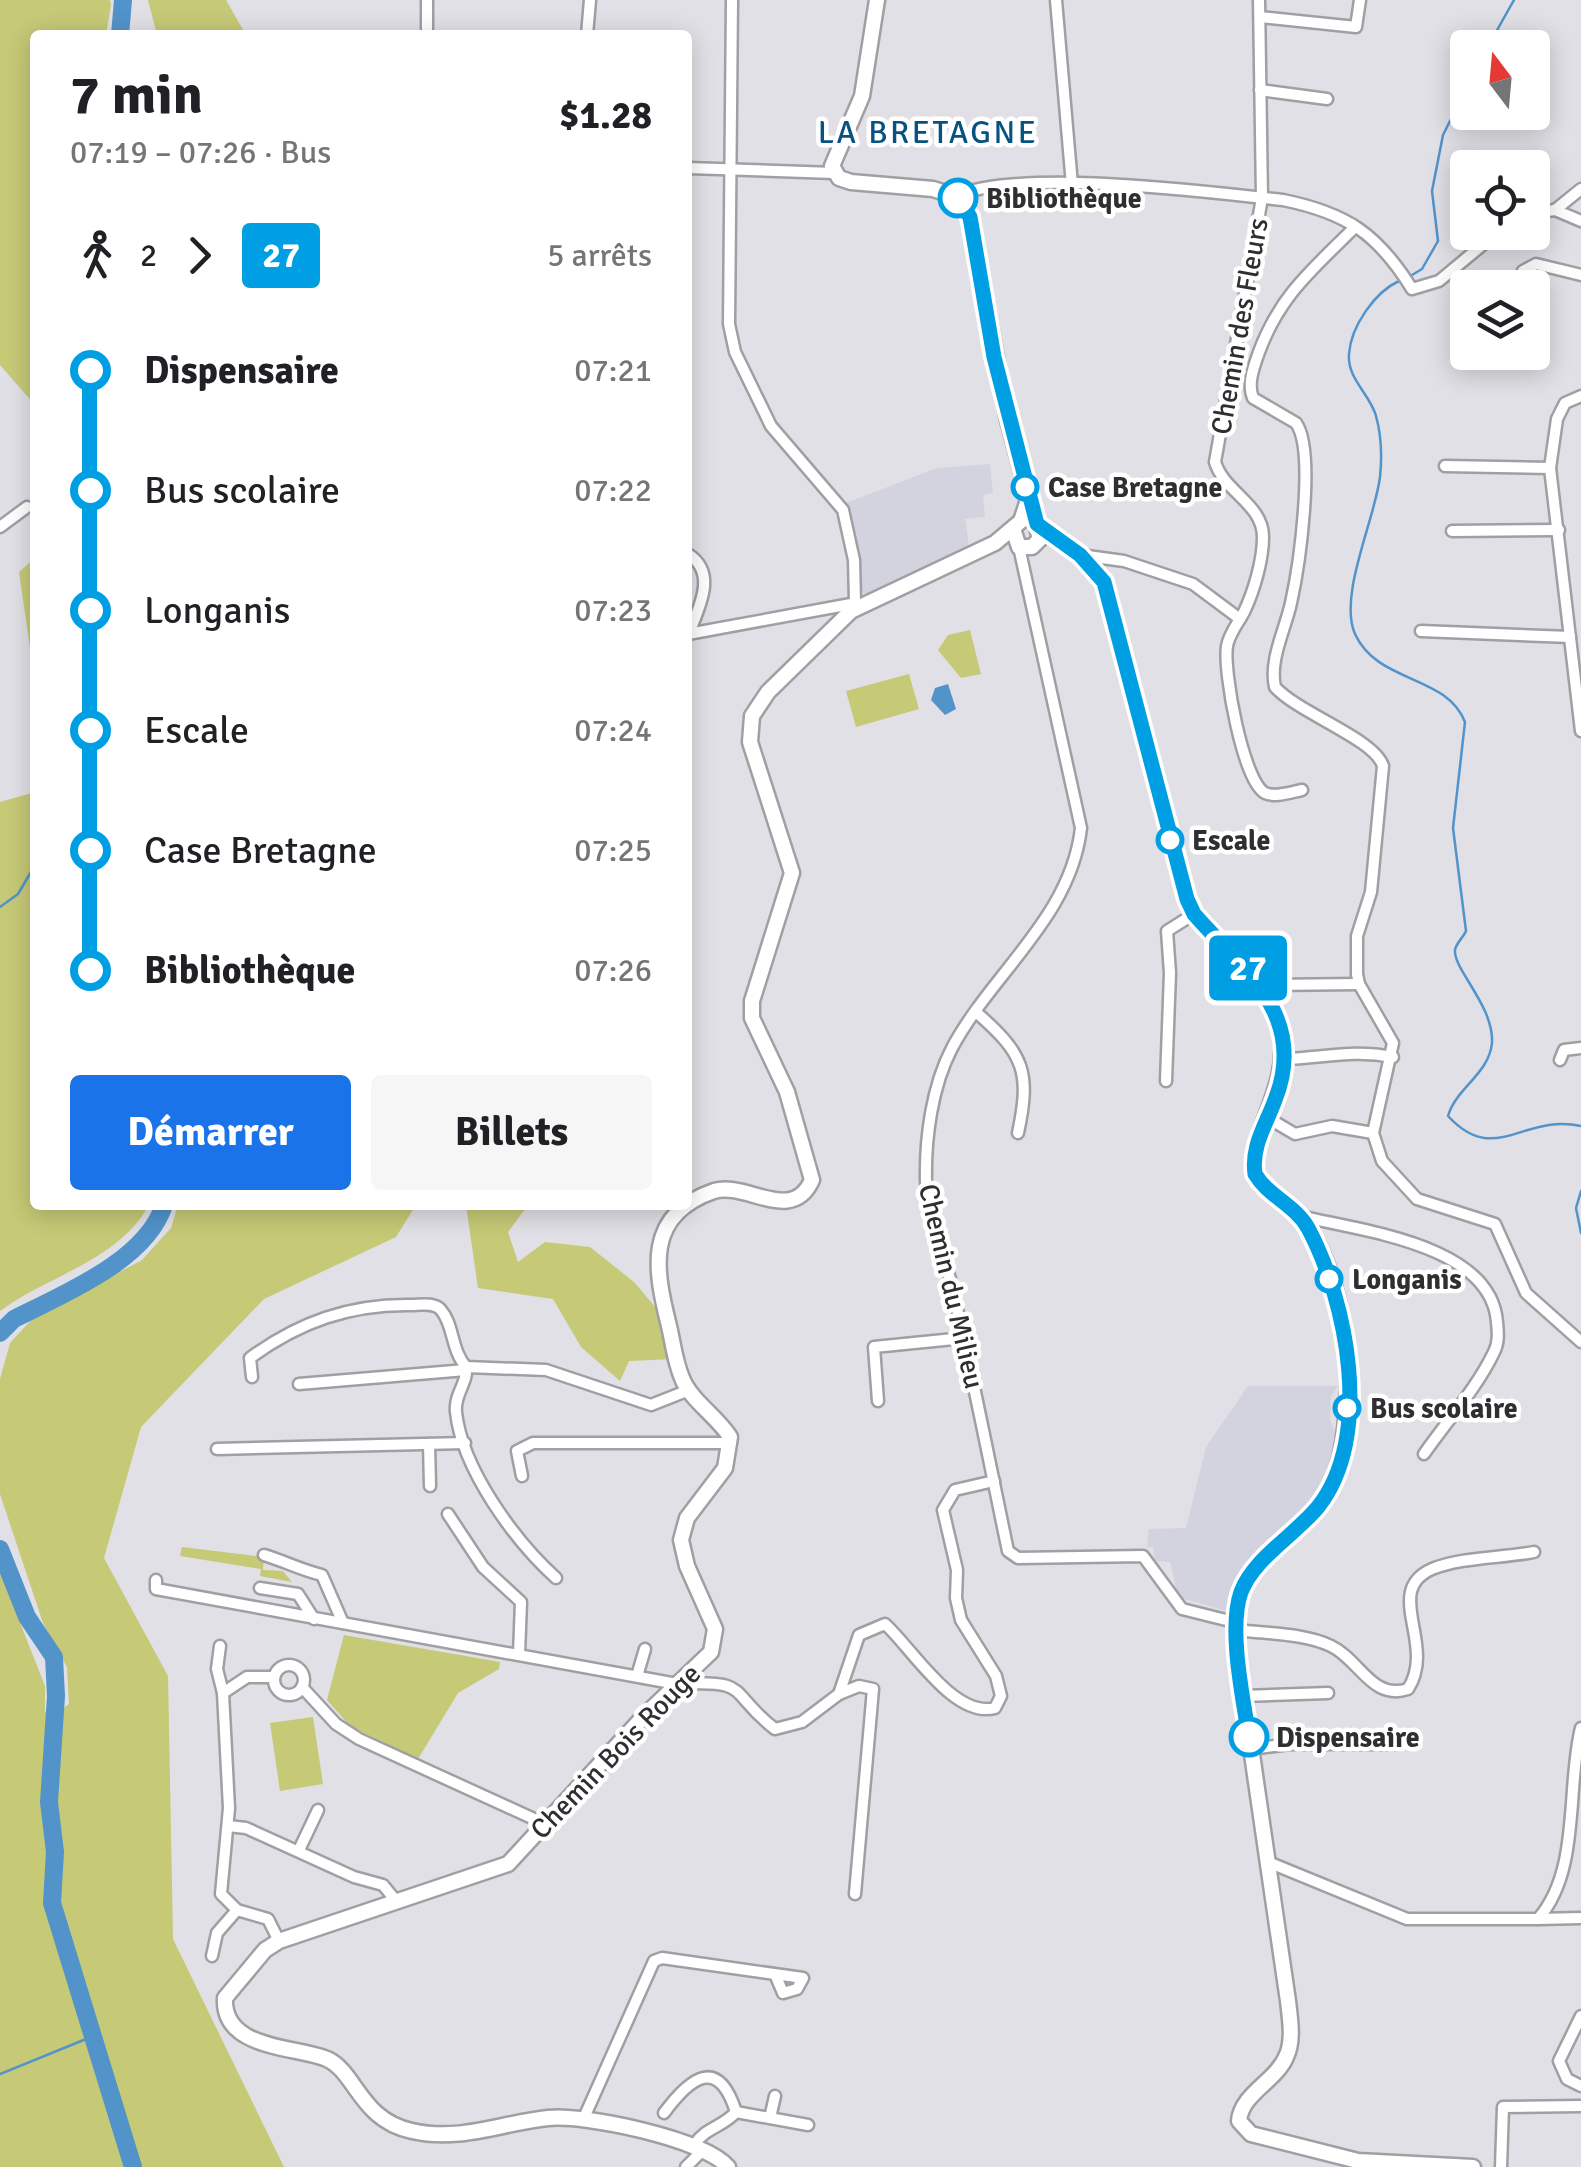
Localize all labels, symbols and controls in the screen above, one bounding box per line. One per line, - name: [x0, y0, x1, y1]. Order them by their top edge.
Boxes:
- north arrow: [1450, 30, 1550, 130]
- map controls: [1450, 30, 1550, 370]
- text: 7 min: [70, 61, 203, 129]
- text: $1.28: [559, 92, 652, 139]
- district label: LA BRETAGNE: [818, 113, 1038, 152]
- text: 07:19 – 07:26 · Bus: [70, 133, 331, 172]
- button: locate: [1450, 150, 1550, 250]
- marker: Bibliothèque: [939, 179, 977, 217]
- place label: Bibliothèque: [986, 182, 1142, 216]
- street label: Chemin des Fleurs: [1204, 215, 1276, 437]
- icon: walk: [70, 228, 125, 283]
- icon: forward: [172, 228, 227, 283]
- text: 27: [262, 234, 300, 277]
- text: 2: [140, 236, 157, 275]
- text: 5 arrêts: [547, 236, 652, 275]
- button: layers: [1450, 270, 1550, 370]
- text: Dispensaire: [144, 347, 339, 394]
- text: 07:21: [574, 351, 652, 390]
- text: Bus scolaire: [144, 467, 340, 514]
- text: 07:22: [574, 471, 652, 510]
- place label: Case Bretagne: [1048, 471, 1222, 505]
- marker: Case Bretagne: [1012, 474, 1038, 500]
- text: Longanis: [144, 587, 290, 634]
- text: 07:23: [574, 591, 652, 630]
- text: Escale: [144, 707, 249, 754]
- text: 07:24: [574, 711, 652, 750]
- place label: Escale: [1192, 824, 1270, 858]
- text: Case Bretagne: [144, 827, 377, 874]
- marker: Escale: [1157, 827, 1183, 853]
- text: 07:25: [574, 831, 652, 870]
- line badge: 27: [1203, 936, 1293, 1000]
- text: Bibliothèque: [144, 947, 355, 994]
- text: 27: [1229, 947, 1267, 990]
- text: 07:26: [574, 951, 652, 990]
- button: Démarrer: [70, 1075, 351, 1190]
- button: Billets: [371, 1075, 652, 1190]
- street label: Chemin du Milieu: [911, 1181, 991, 1392]
- place label: Longanis: [1352, 1263, 1462, 1297]
- marker: Longanis: [1316, 1266, 1342, 1292]
- place label: Bus scolaire: [1370, 1392, 1518, 1426]
- marker: Bus scolaire: [1334, 1395, 1360, 1421]
- street label: Chemin Bois Rouge: [524, 1657, 708, 1846]
- marker: Dispensaire: [1230, 1718, 1268, 1756]
- place label: Dispensaire: [1276, 1721, 1420, 1755]

